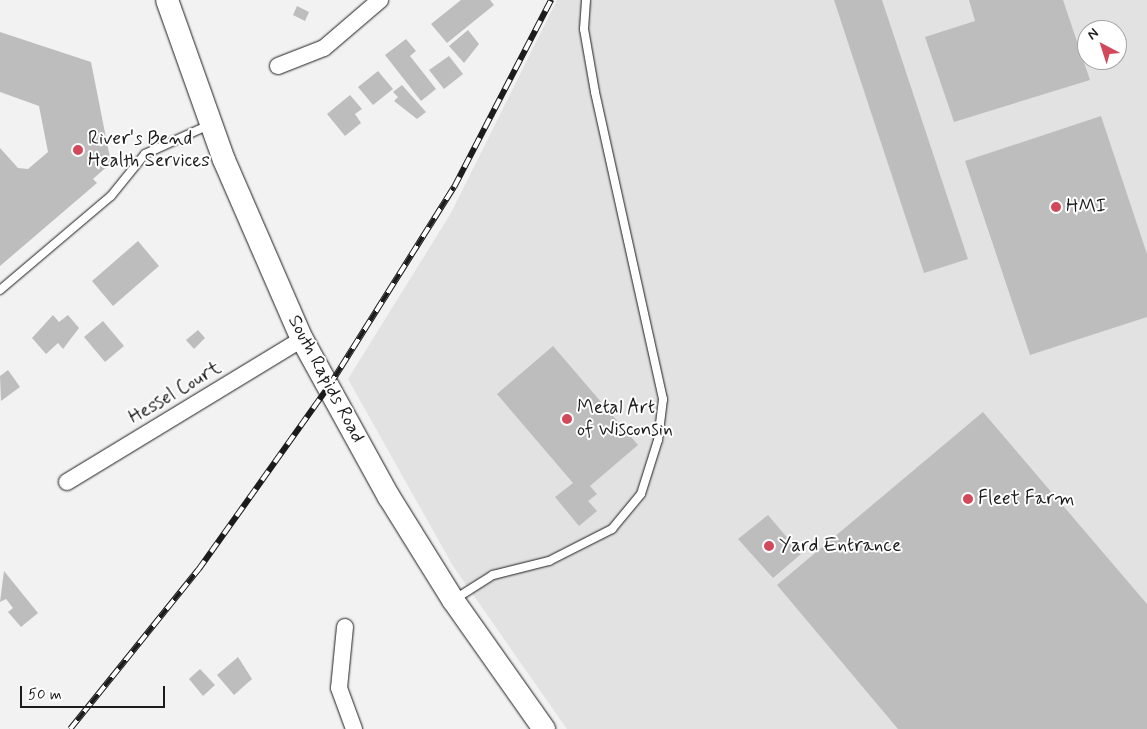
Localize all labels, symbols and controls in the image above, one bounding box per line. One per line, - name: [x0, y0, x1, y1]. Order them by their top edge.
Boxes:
- north arrow: [1077, 20, 1127, 70]
- text: N: [1084, 24, 1102, 44]
- place label: River's Bend Health Services: [88, 128, 210, 172]
- marker: River's Bend Health Services: [72, 144, 84, 156]
- place label: HMI: [1066, 196, 1106, 218]
- marker: HMI: [1050, 201, 1062, 213]
- street label: South Rapids Road: [283, 311, 369, 447]
- street label: Hessel Court: [126, 357, 224, 429]
- place label: Metal Art of Wisconsin: [577, 397, 681, 441]
- marker: Metal Art of Wisconsin: [561, 413, 573, 425]
- place label: Fleet Farm: [978, 488, 1072, 510]
- marker: Fleet Farm: [962, 493, 974, 505]
- place label: Yard Entrance: [779, 535, 896, 557]
- marker: Yard Entrance: [763, 540, 775, 552]
- scale bar: [22, 676, 168, 708]
- text: 50 m: [28, 685, 62, 705]

